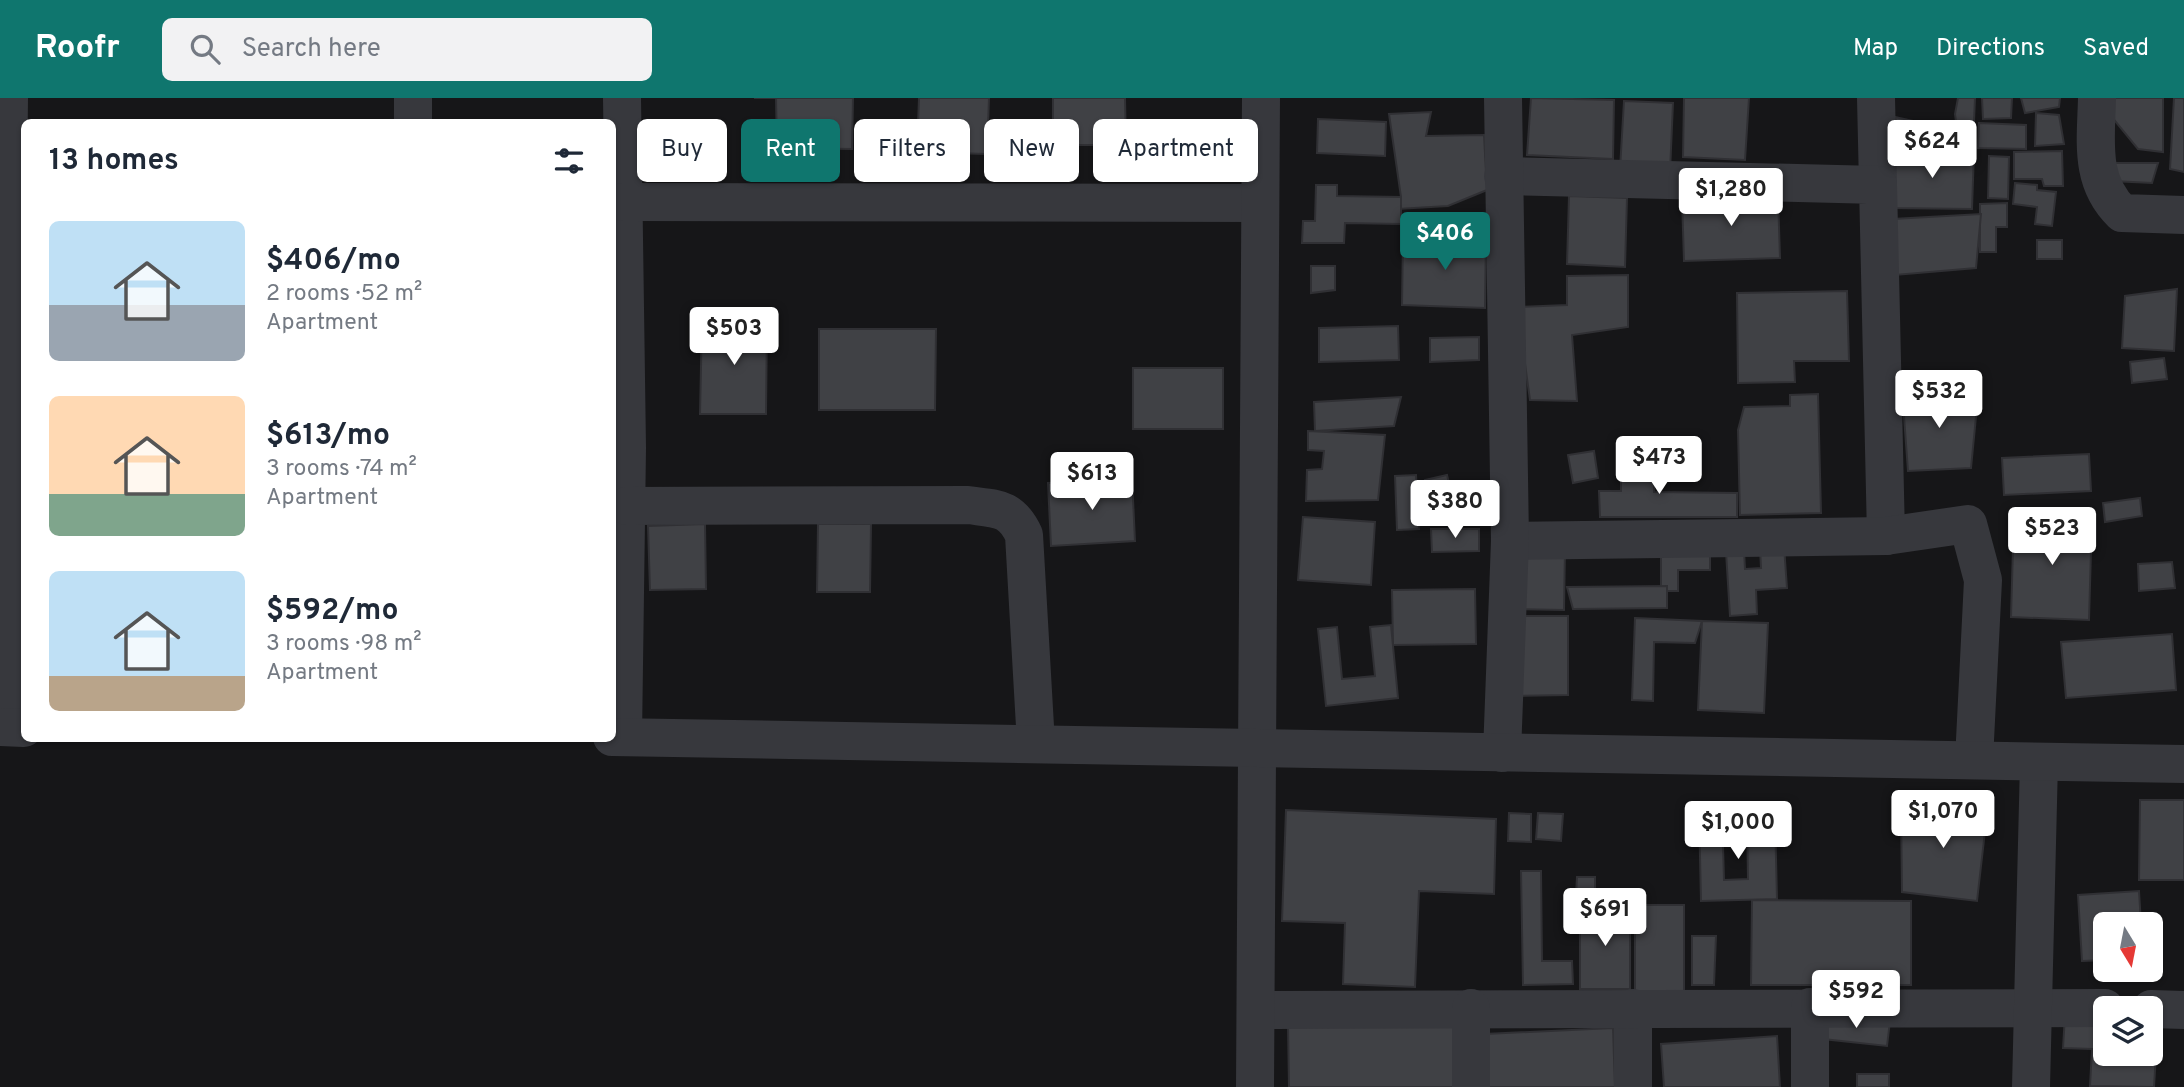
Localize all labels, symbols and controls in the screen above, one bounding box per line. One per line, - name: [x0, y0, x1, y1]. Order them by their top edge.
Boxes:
- search box: [162, 18, 652, 81]
- text: Roofr: [35, 28, 120, 70]
- icon: search: [186, 30, 224, 68]
- text: Search here: [242, 33, 381, 66]
- text: Map: [1853, 34, 1898, 64]
- text: Directions: [1936, 34, 2045, 64]
- text: Saved: [2083, 34, 2149, 64]
- chip: Buy: [637, 119, 727, 182]
- chip: Rent: [741, 119, 840, 182]
- chip: Filters: [854, 119, 970, 182]
- chip: New: [984, 119, 1079, 182]
- chip: Apartment: [1093, 119, 1258, 182]
- pin: $624: [1891, 120, 1973, 180]
- text: $624: [1904, 128, 1960, 157]
- icon: filters: [550, 142, 588, 180]
- text: 13 homes: [49, 143, 179, 180]
- pin: $1,280: [1674, 169, 1788, 228]
- text: $1,280: [1695, 176, 1767, 205]
- pin: $406: [1404, 212, 1486, 272]
- text: $406: [1416, 220, 1474, 249]
- text: $406/mo: [266, 243, 401, 280]
- icon: home: [105, 249, 189, 333]
- text: 2 rooms · 52 m²: [266, 280, 422, 309]
- pin: $503: [693, 308, 775, 367]
- text: Apartment: [266, 309, 378, 338]
- text: $503: [706, 315, 762, 344]
- pin: $532: [1898, 370, 1980, 430]
- text: $532: [1911, 378, 1967, 407]
- text: $613/mo: [266, 418, 390, 455]
- icon: home: [105, 424, 189, 508]
- pin: $473: [1618, 436, 1700, 496]
- text: $473: [1632, 444, 1686, 473]
- pin: $613: [1051, 452, 1133, 512]
- text: 3 rooms · 74 m²: [266, 455, 417, 484]
- text: $613: [1066, 460, 1118, 489]
- pin: $380: [1414, 480, 1496, 540]
- text: Apartment: [266, 484, 378, 513]
- text: $380: [1427, 488, 1483, 517]
- pin: $523: [2011, 508, 2093, 567]
- text: $523: [2024, 515, 2080, 544]
- text: $592/mo: [266, 593, 398, 630]
- icon: home: [105, 599, 189, 683]
- text: 3 rooms · 98 m²: [266, 630, 422, 659]
- text: Apartment: [266, 659, 378, 688]
- pin: $1,070: [1886, 790, 2000, 850]
- text: $1,070: [1907, 798, 1979, 827]
- pin: $1,000: [1681, 802, 1795, 861]
- text: $1,000: [1701, 809, 1775, 838]
- pin: $691: [1564, 888, 1646, 948]
- text: $691: [1579, 896, 1631, 925]
- north arrow: [2093, 912, 2163, 982]
- map controls: [2093, 912, 2163, 1066]
- pin: $592: [1815, 970, 1897, 1030]
- text: $592: [1828, 978, 1884, 1007]
- button: layers: [2093, 996, 2163, 1066]

